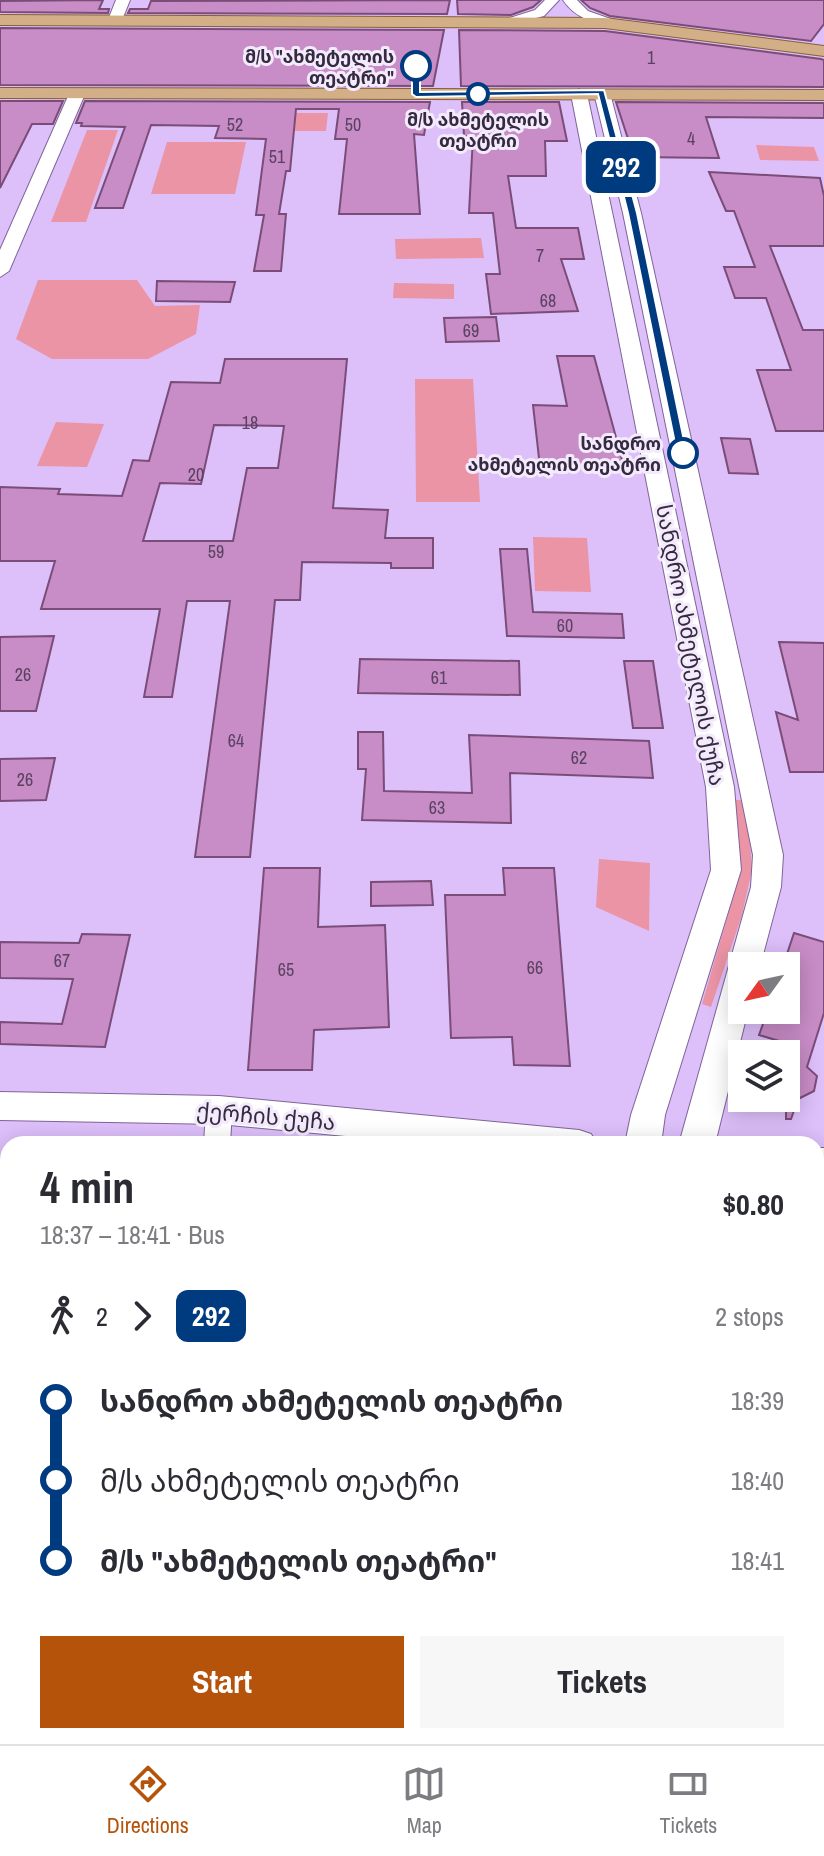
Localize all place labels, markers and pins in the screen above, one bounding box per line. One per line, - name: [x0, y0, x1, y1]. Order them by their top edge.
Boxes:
- place label: მ/ს "ახმეტელის თეატრი": [245, 44, 394, 90]
- marker: მ/ს "ახმეტელის თეატრი": [401, 51, 431, 81]
- marker: მ/ს ახმეტელის თეატრი: [467, 83, 489, 105]
- place label: მ/ს ახმეტელის თეატრი: [407, 107, 549, 153]
- place label: სანდრო ახმეტელის თეატრი: [468, 431, 661, 477]
- marker: სანდრო ახმეტელის თეატრი: [668, 438, 698, 468]

